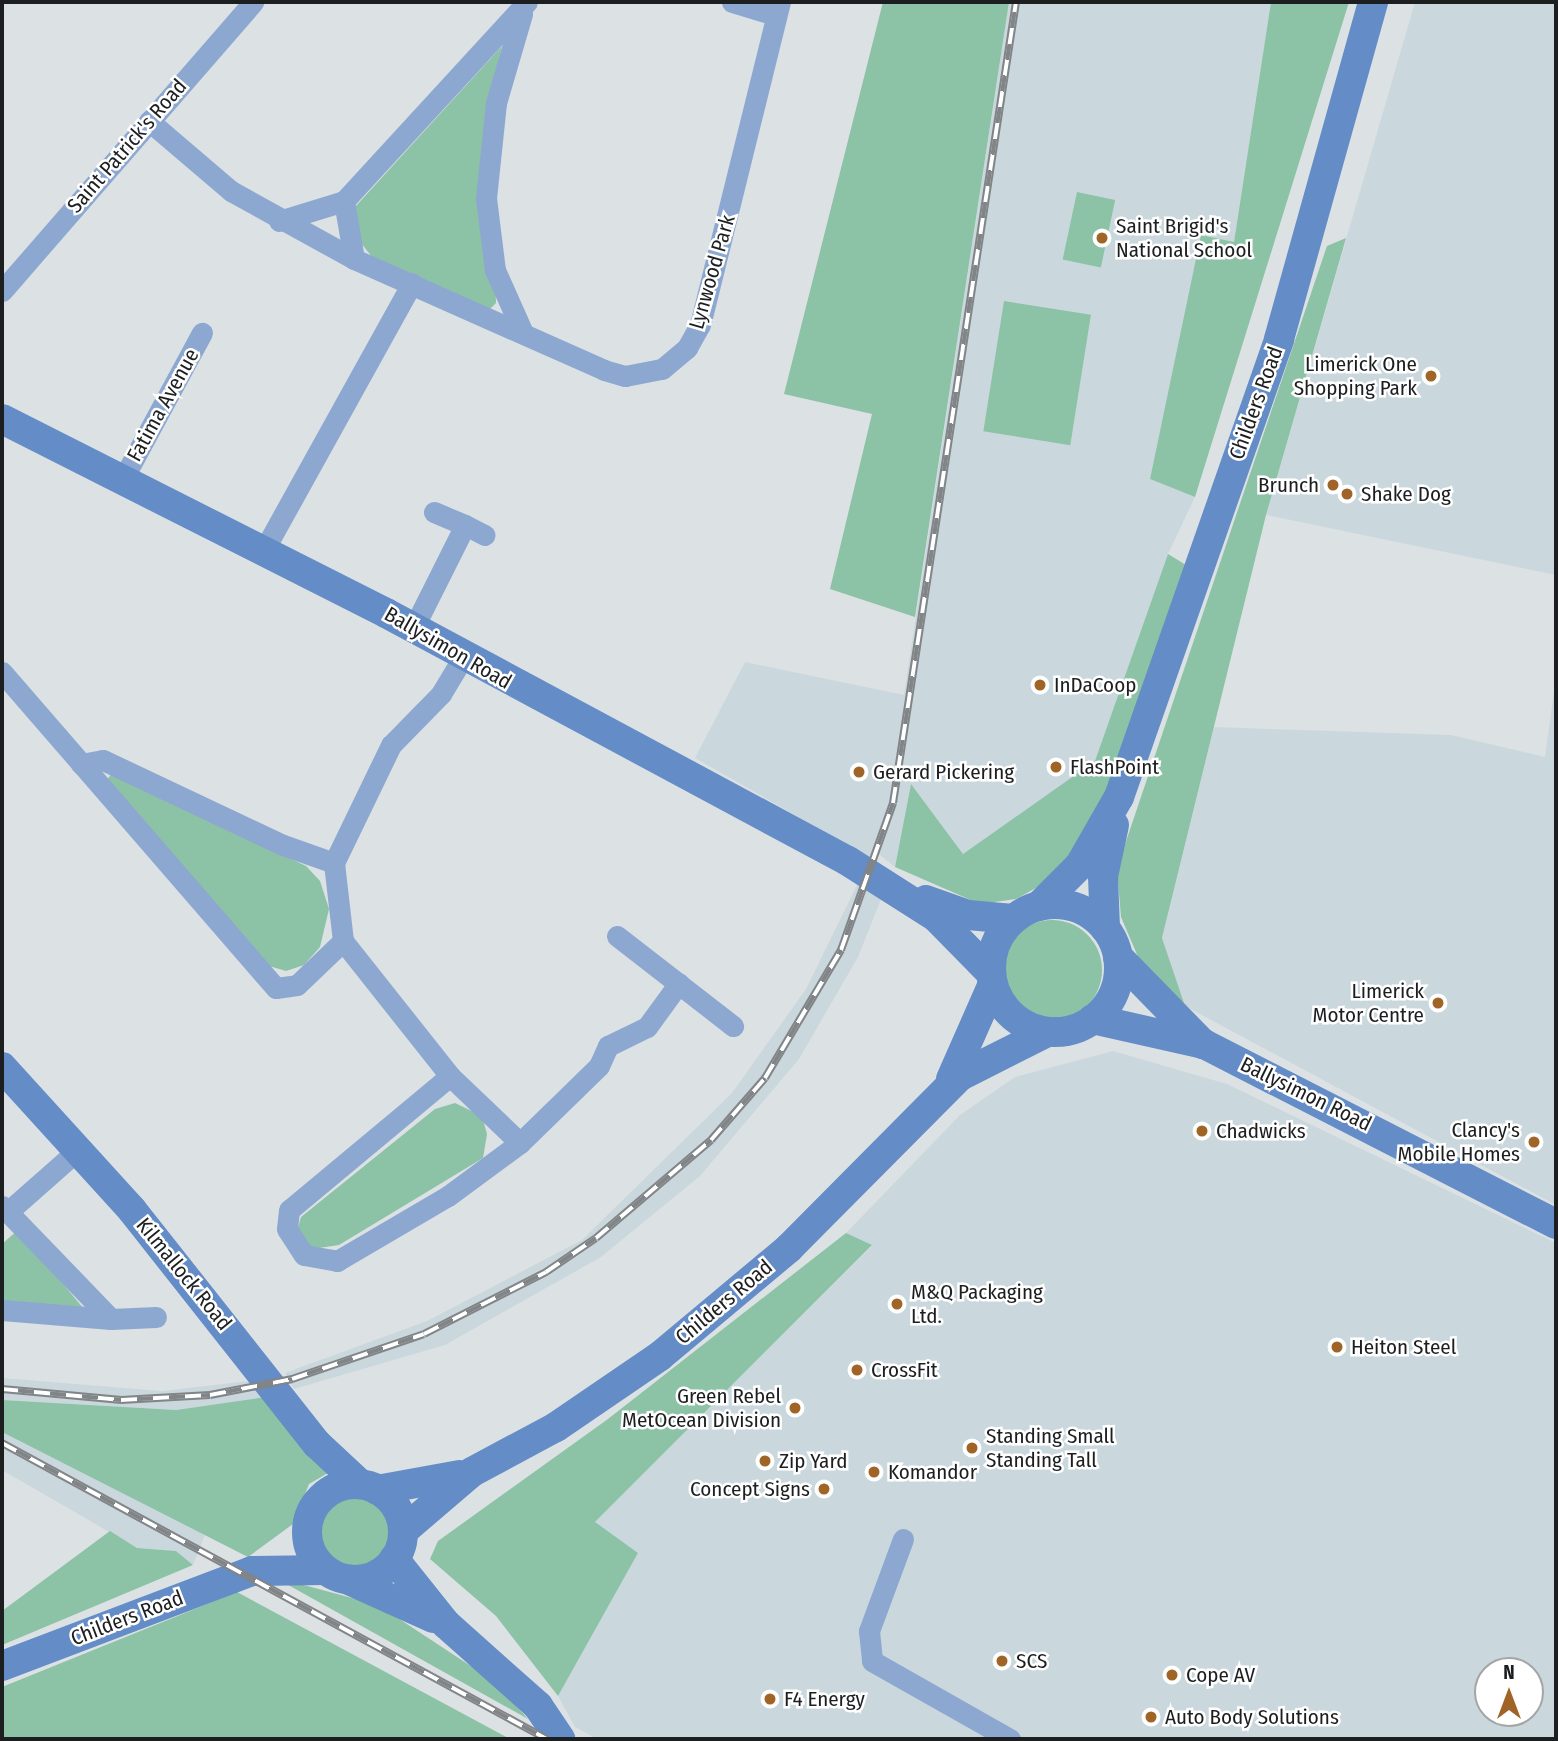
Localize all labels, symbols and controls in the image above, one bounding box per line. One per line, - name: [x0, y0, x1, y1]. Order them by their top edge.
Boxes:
- street label: Saint Patrick's Road: [62, 74, 192, 218]
- street label: Lynwood Park: [684, 212, 740, 332]
- place label: Saint Brigid's National School: [1116, 213, 1252, 263]
- marker: Saint Brigid's National School: [1094, 230, 1110, 246]
- street label: Childers Road: [1224, 343, 1288, 463]
- street label: Fatima Avenue: [122, 344, 204, 466]
- place label: Limerick One Shopping Park: [1294, 351, 1417, 401]
- marker: Limerick One Shopping Park: [1423, 368, 1439, 384]
- place label: Brunch: [1258, 472, 1319, 498]
- marker: Brunch: [1325, 477, 1341, 493]
- place label: Shake Dog: [1361, 481, 1451, 507]
- marker: Shake Dog: [1339, 486, 1355, 502]
- street label: Ballysimon Road: [380, 601, 516, 695]
- place label: InDaCoop: [1054, 672, 1136, 698]
- marker: InDaCoop: [1032, 677, 1048, 693]
- place label: FlashPoint: [1070, 754, 1159, 780]
- place label: Gerard Pickering: [873, 759, 1014, 785]
- marker: FlashPoint: [1048, 759, 1064, 775]
- marker: Gerard Pickering: [851, 764, 867, 780]
- place label: Limerick Motor Centre: [1312, 978, 1424, 1028]
- marker: Limerick Motor Centre: [1430, 995, 1446, 1011]
- street label: Ballysimon Road: [1236, 1051, 1376, 1137]
- place label: Clancy's Mobile Homes: [1398, 1117, 1520, 1167]
- place label: Chadwicks: [1216, 1118, 1306, 1144]
- marker: Chadwicks: [1194, 1123, 1210, 1139]
- marker: Clancy's Mobile Homes: [1526, 1134, 1542, 1150]
- street label: Kilmallock Road: [131, 1213, 237, 1335]
- street label: Childers Road: [671, 1254, 777, 1350]
- place label: M&Q Packaging Ltd.: [911, 1279, 1043, 1329]
- marker: M&Q Packaging Ltd.: [889, 1296, 905, 1312]
- place label: Heiton Steel: [1351, 1334, 1456, 1360]
- marker: Heiton Steel: [1329, 1339, 1345, 1355]
- place label: CrossFit: [871, 1357, 938, 1383]
- marker: CrossFit: [849, 1362, 865, 1378]
- place label: Green Rebel MetOcean Division: [622, 1383, 781, 1433]
- marker: Green Rebel MetOcean Division: [787, 1400, 803, 1416]
- place label: Standing Small Standing Tall: [986, 1423, 1115, 1473]
- marker: Standing Small Standing Tall: [964, 1440, 980, 1456]
- place label: Zip Yard: [779, 1448, 847, 1474]
- marker: Zip Yard: [757, 1453, 773, 1469]
- place label: Komandor: [888, 1459, 977, 1485]
- marker: Komandor: [866, 1464, 882, 1480]
- place label: Concept Signs: [690, 1476, 810, 1502]
- marker: Concept Signs: [816, 1481, 832, 1497]
- street label: Childers Road: [67, 1585, 187, 1651]
- place label: SCS: [1016, 1648, 1047, 1674]
- marker: SCS: [994, 1653, 1010, 1669]
- north arrow: [1474, 1657, 1544, 1727]
- text: N: [1503, 1661, 1515, 1684]
- place label: Cope AV: [1186, 1662, 1255, 1688]
- marker: Cope AV: [1164, 1667, 1180, 1683]
- place label: F4 Energy: [784, 1686, 865, 1712]
- marker: F4 Energy: [762, 1691, 778, 1707]
- place label: Auto Body Solutions: [1165, 1704, 1339, 1730]
- marker: Auto Body Solutions: [1143, 1709, 1159, 1725]

